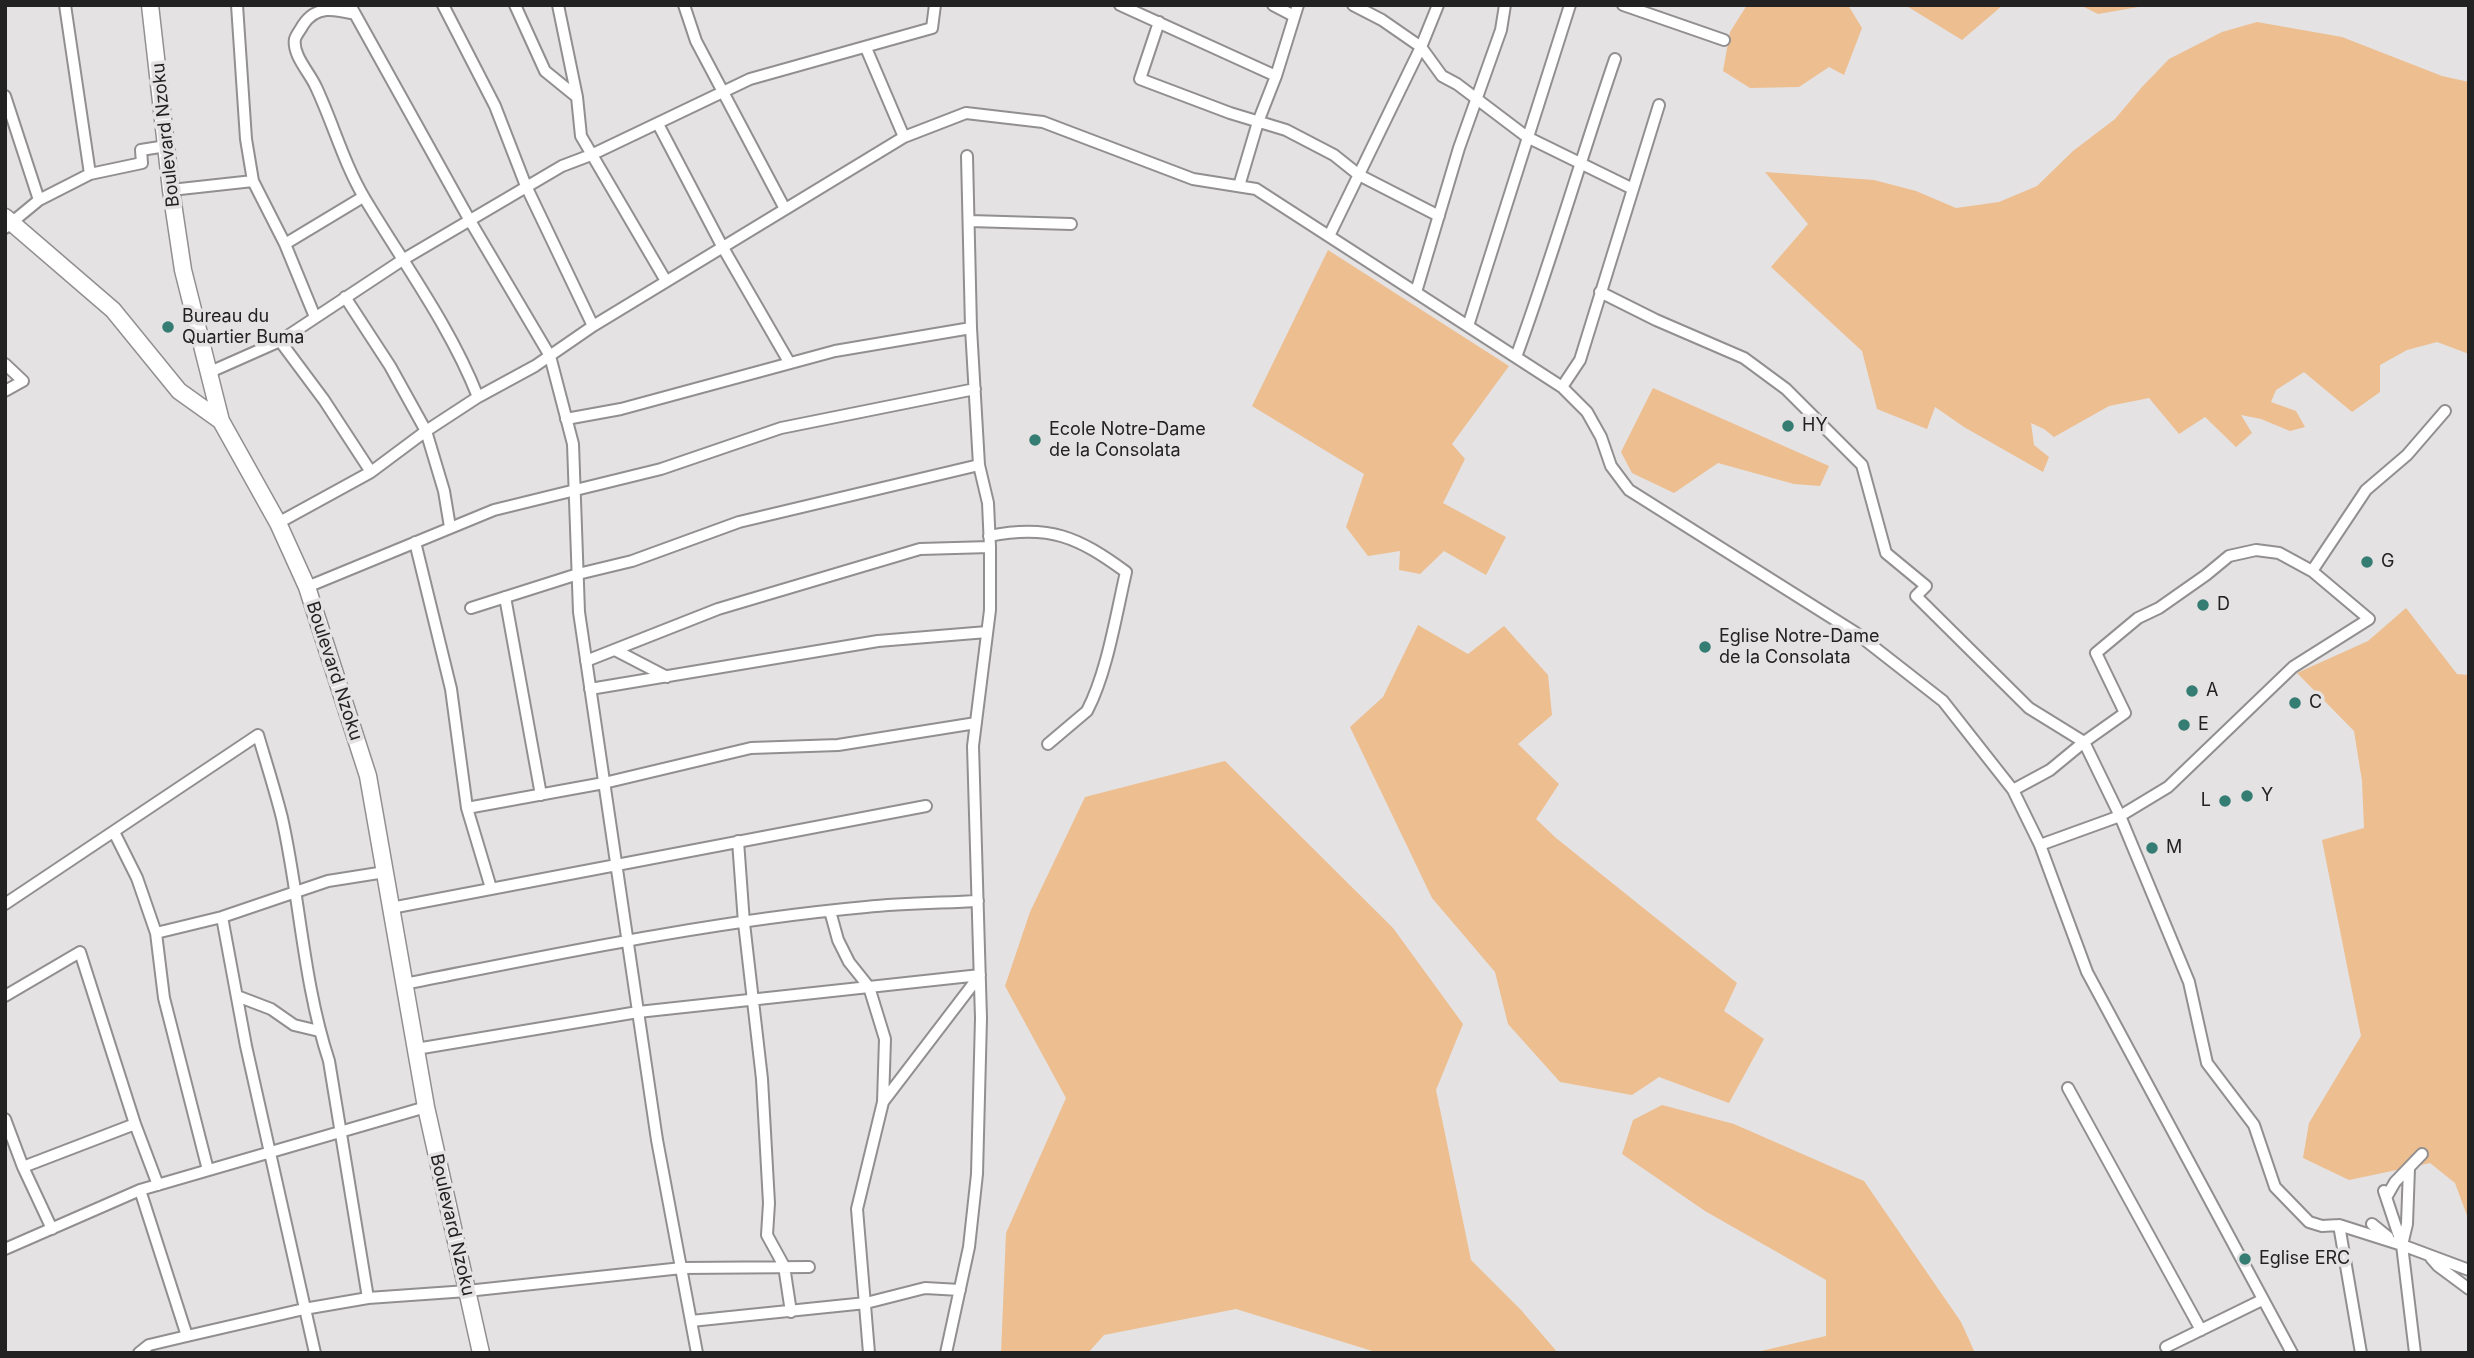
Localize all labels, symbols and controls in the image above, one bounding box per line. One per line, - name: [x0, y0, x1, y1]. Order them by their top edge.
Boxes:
- street label: Boulevard Nzoku: [148, 62, 184, 208]
- place label: Bureau du Quartier Buma: [182, 306, 304, 348]
- marker: Bureau du Quartier Buma: [160, 319, 176, 335]
- place label: HY: [1802, 415, 1828, 437]
- marker: HY: [1780, 418, 1796, 434]
- place label: Ecole Notre-Dame de la Consolata: [1049, 419, 1206, 462]
- marker: Ecole Notre-Dame de la Consolata: [1027, 432, 1043, 448]
- place label: G: [2381, 551, 2394, 573]
- marker: G: [2359, 554, 2375, 570]
- place label: D: [2217, 594, 2230, 616]
- marker: D: [2195, 597, 2211, 613]
- street label: Boulevard Nzoku: [301, 599, 367, 743]
- place label: Eglise Notre-Dame de la Consolata: [1719, 626, 1879, 668]
- marker: Eglise Notre-Dame de la Consolata: [1697, 639, 1713, 655]
- place label: A: [2206, 680, 2218, 702]
- marker: A: [2184, 683, 2200, 699]
- place label: C: [2309, 692, 2322, 714]
- marker: C: [2287, 695, 2303, 711]
- place label: E: [2198, 714, 2209, 736]
- marker: E: [2176, 717, 2192, 733]
- place label: Y: [2261, 785, 2273, 807]
- marker: Y: [2239, 788, 2255, 804]
- place label: L: [2201, 790, 2211, 812]
- marker: L: [2217, 793, 2233, 809]
- place label: M: [2166, 837, 2182, 859]
- marker: M: [2144, 840, 2160, 856]
- street label: Boulevard Nzoku: [425, 1152, 479, 1298]
- place label: Eglise ERC: [2259, 1248, 2350, 1270]
- marker: Eglise ERC: [2237, 1251, 2253, 1267]

